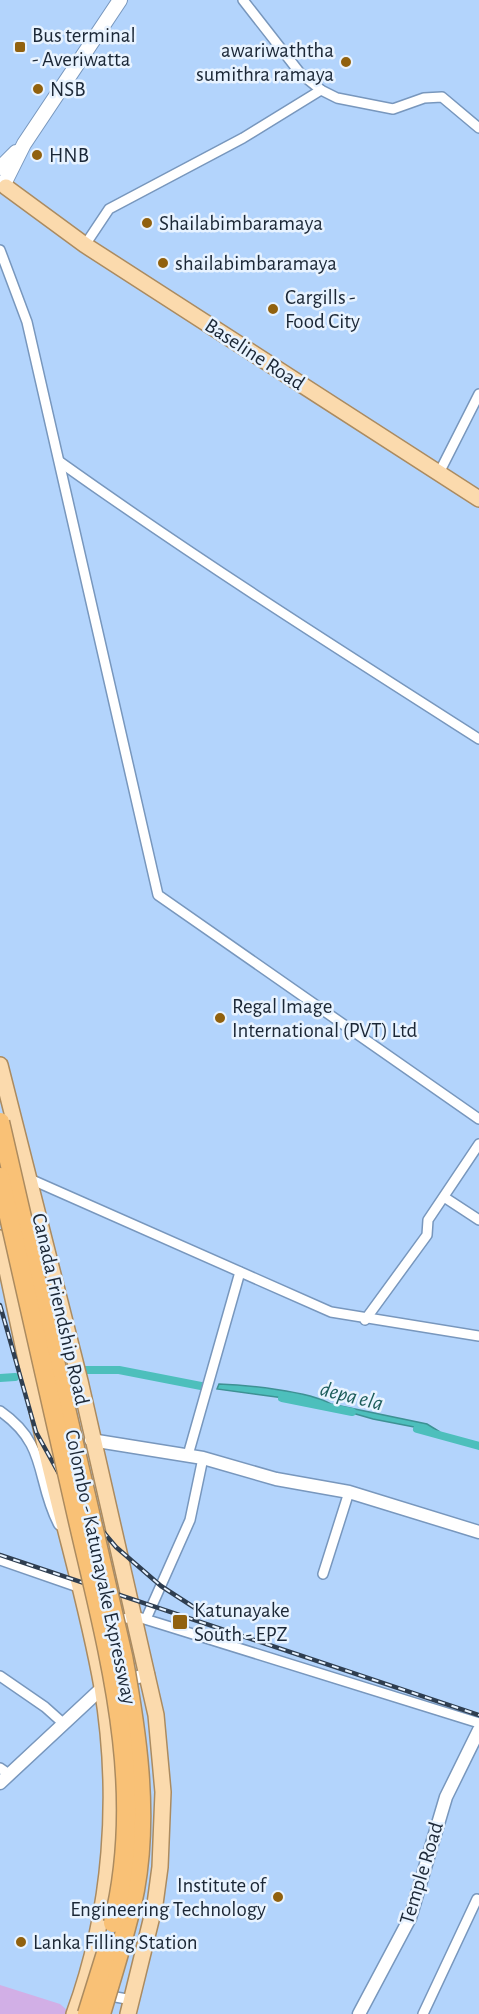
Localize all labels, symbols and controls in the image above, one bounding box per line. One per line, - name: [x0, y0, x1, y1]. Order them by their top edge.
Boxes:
- place label: Bus terminal - Averiwatta: [32, 25, 136, 70]
- marker: Bus terminal - Averiwatta: [13, 40, 27, 54]
- place label: awariwaththa sumithra ramaya: [196, 40, 334, 85]
- marker: awariwaththa sumithra ramaya: [339, 55, 353, 69]
- place label: NSB: [50, 79, 86, 100]
- marker: NSB: [31, 82, 45, 96]
- place label: HNB: [49, 145, 89, 166]
- marker: HNB: [30, 148, 44, 162]
- place label: Shailabimbaramaya: [159, 213, 323, 234]
- marker: Shailabimbaramaya: [140, 216, 154, 230]
- place label: shailabimbaramaya: [175, 253, 337, 274]
- marker: shailabimbaramaya: [156, 256, 170, 270]
- place label: Cargills - Food City: [285, 287, 360, 332]
- marker: Cargills - Food City: [266, 302, 280, 316]
- street label: Baseline Road: [201, 314, 309, 394]
- place label: Regal Image International (PVT) Ltd: [232, 996, 418, 1041]
- marker: Regal Image International (PVT) Ltd: [213, 1011, 227, 1025]
- street label: Canada Friendship Road: [28, 1211, 93, 1407]
- water label: depa ela: [318, 1378, 385, 1415]
- street label: Colombo - Katunayake Expressway: [61, 1428, 140, 1706]
- place label: Katunayake South - EPZ: [194, 1600, 290, 1645]
- marker: Katunayake South - EPZ: [171, 1613, 189, 1631]
- street label: Temple Road: [396, 1819, 447, 1927]
- place label: Institute of Engineering Technology: [70, 1875, 268, 1920]
- marker: Institute of Engineering Technology: [271, 1890, 285, 1904]
- place label: Lanka Filling Station: [33, 1932, 198, 1953]
- marker: Lanka Filling Station: [14, 1935, 28, 1949]

